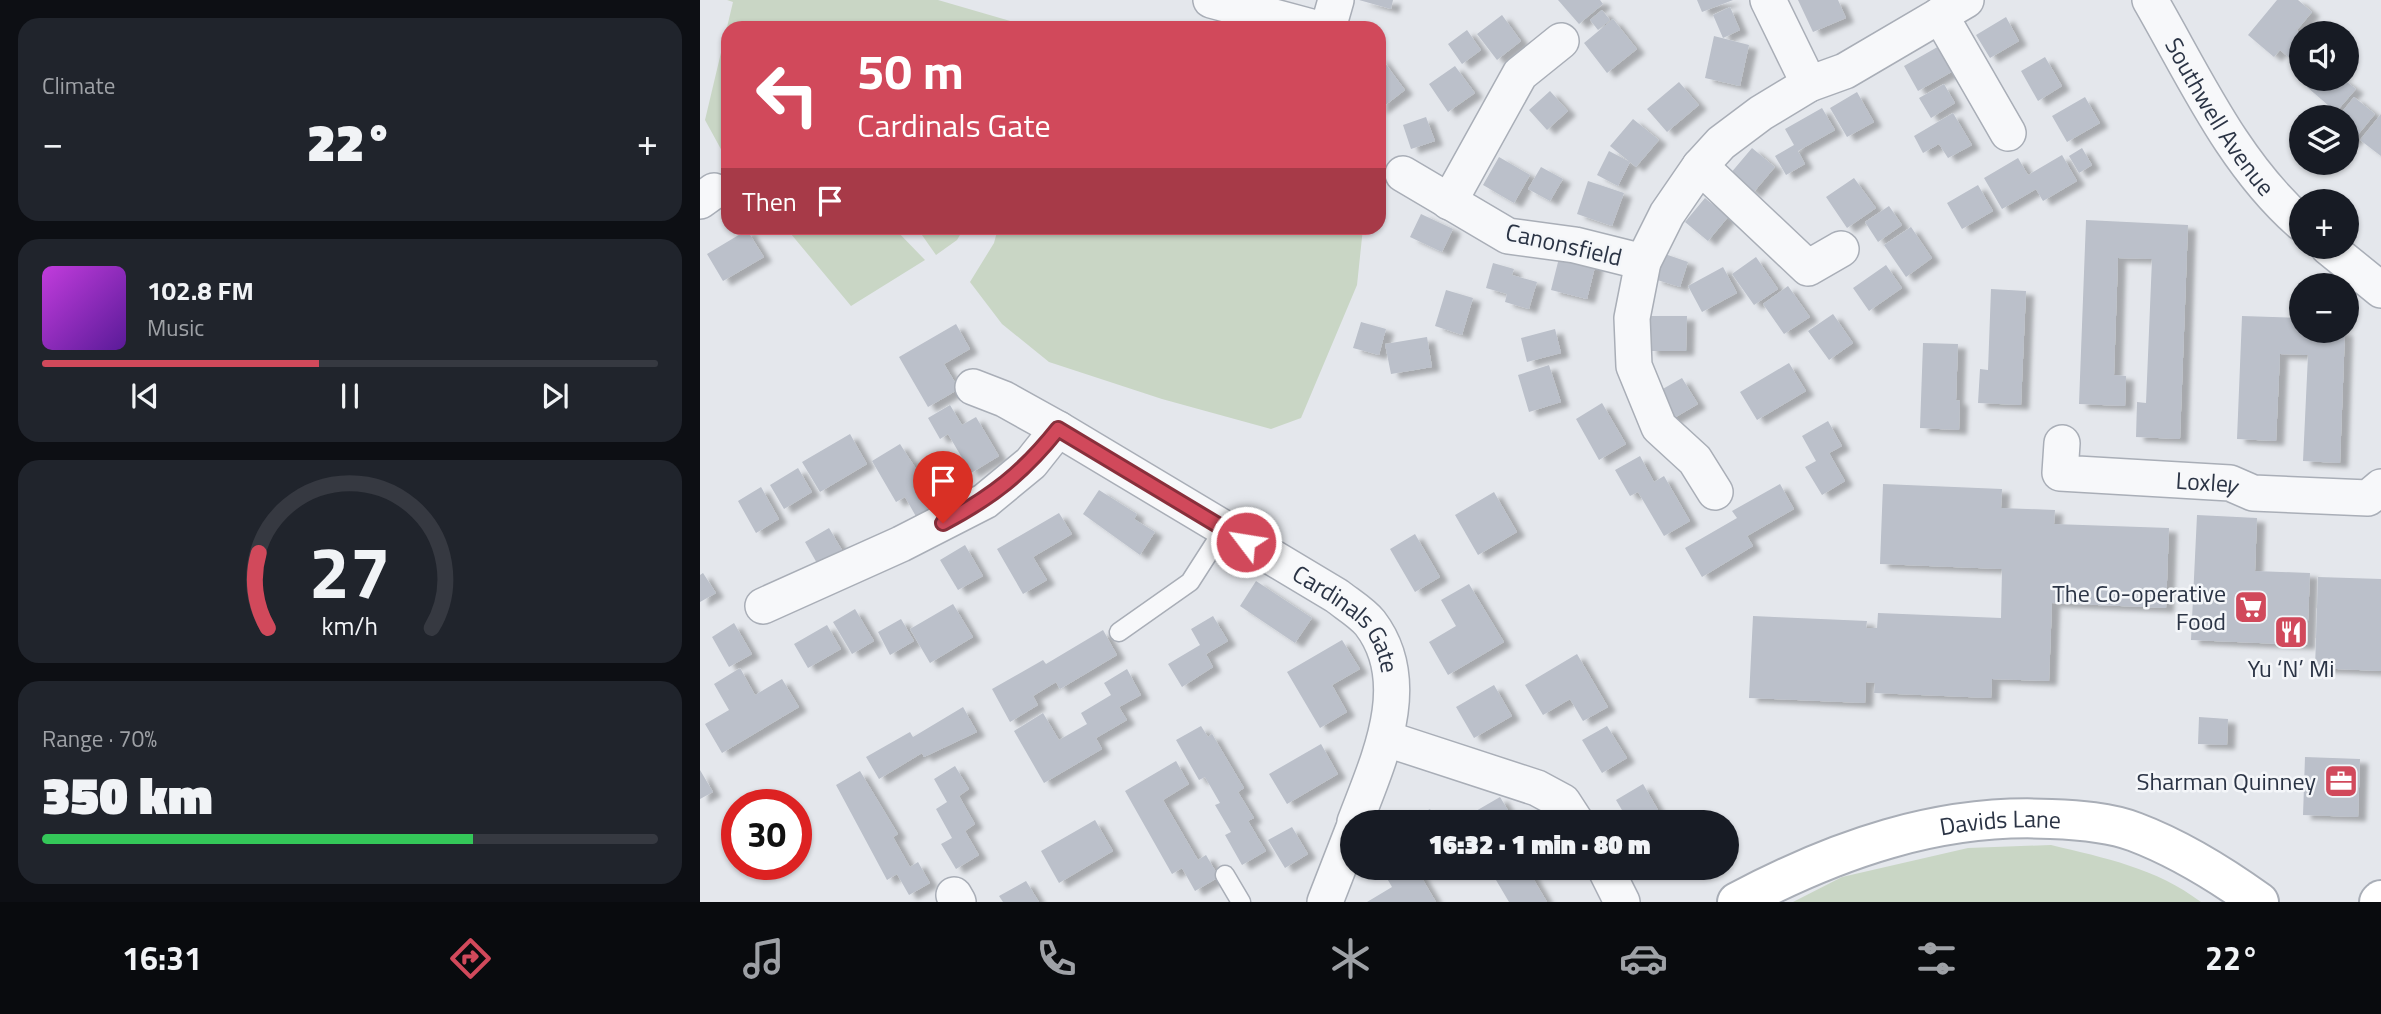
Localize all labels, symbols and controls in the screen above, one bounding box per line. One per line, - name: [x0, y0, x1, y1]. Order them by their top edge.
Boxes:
- map controls: [2289, 21, 2359, 343]
- button: sound: [2289, 21, 2359, 91]
- street label: Southwell Avenue: [2156, 31, 2284, 204]
- text: 50 m: [857, 33, 964, 108]
- icon: left: [742, 49, 833, 140]
- text: Climate: [42, 68, 115, 103]
- text: Cardinals Gate: [857, 101, 1051, 149]
- text: 22°: [307, 102, 393, 181]
- button: layers: [2289, 105, 2359, 175]
- text: −: [42, 113, 63, 171]
- text: +: [637, 113, 658, 171]
- text: Then: [742, 182, 797, 221]
- icon: arrive: [811, 182, 849, 220]
- button: +: [2289, 189, 2359, 259]
- street label: Canonsfield: [1502, 213, 1626, 275]
- text: 102.8 FM: [147, 271, 254, 310]
- button: −: [2289, 273, 2359, 343]
- text: Music: [147, 310, 204, 345]
- icon: previous: [126, 377, 164, 415]
- icon: pause: [331, 377, 369, 415]
- icon: next: [536, 377, 574, 415]
- pin: [913, 451, 973, 523]
- icon: arrive: [924, 462, 962, 500]
- street label: Loxley: [2175, 462, 2246, 503]
- position arrow: [1209, 505, 1283, 579]
- text: 27: [309, 516, 391, 626]
- street label: Cardinals Gate: [1286, 555, 1408, 676]
- place label: The Co-operative Food: [2052, 575, 2226, 639]
- supermarket icon: The Co-operative Food: [2232, 588, 2270, 626]
- text: km/h: [322, 606, 378, 644]
- restaurant icon: Yu ‘N’ Mi: [2272, 613, 2310, 651]
- place label: Yu ‘N’ Mi: [2248, 650, 2334, 686]
- text: Range · 70%: [42, 721, 157, 756]
- text: 350 km: [42, 755, 213, 834]
- office icon: Sharman Quinney: [2322, 762, 2360, 800]
- place label: Sharman Quinney: [2136, 763, 2316, 799]
- speed limit sign: 30: [721, 789, 812, 880]
- street label: Davids Lane: [1937, 800, 2062, 844]
- text: 16:32 · 1 min · 80 m: [1429, 825, 1651, 864]
- text: 16:31: [122, 934, 202, 982]
- icon: directions: [446, 934, 495, 983]
- icon: music: [739, 934, 788, 983]
- icon: phone: [1032, 934, 1081, 983]
- icon: climate: [1326, 934, 1375, 983]
- icon: car: [1619, 934, 1668, 983]
- icon: filters: [1912, 934, 1961, 983]
- text: 22°: [2205, 934, 2259, 982]

